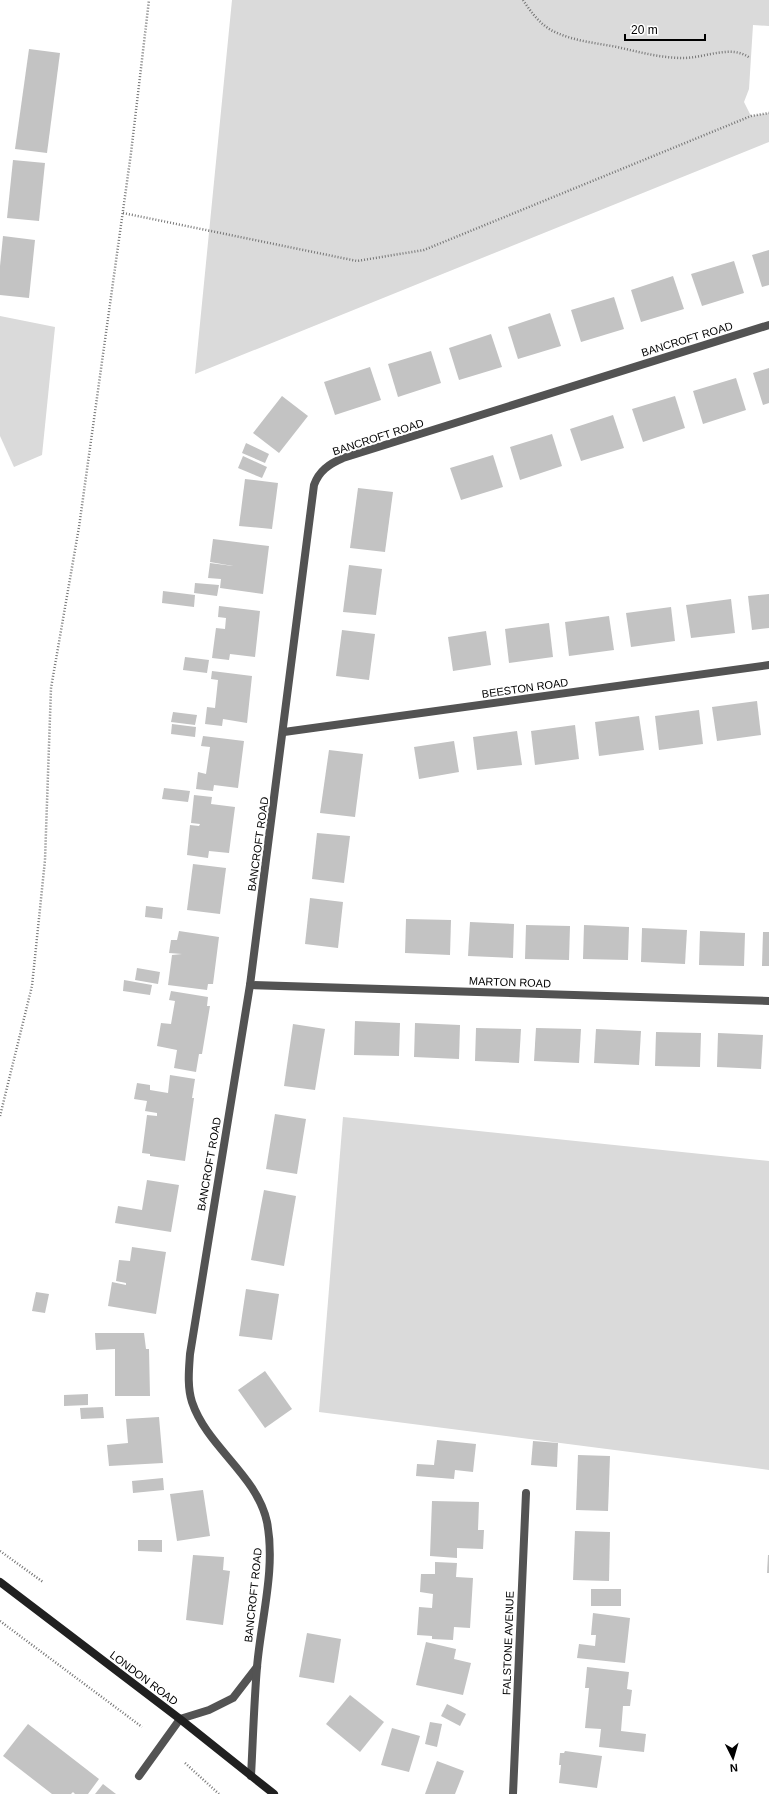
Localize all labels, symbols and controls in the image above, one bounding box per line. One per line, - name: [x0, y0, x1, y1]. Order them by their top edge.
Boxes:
- scale bar: [625, 16, 705, 42]
- text: 20 m: [631, 23, 658, 37]
- street label: BANCROFT ROAD: [640, 319, 734, 359]
- street label: BANCROFT ROAD: [331, 417, 425, 457]
- street label: BEESTON ROAD: [481, 676, 569, 700]
- street label: BANCROFT ROAD: [245, 796, 271, 892]
- street label: MARTON ROAD: [469, 975, 551, 989]
- street label: BANCROFT ROAD: [195, 1116, 223, 1212]
- street label: BANCROFT ROAD: [242, 1547, 264, 1643]
- street label: FALSTONE AVENUE: [500, 1591, 516, 1695]
- street label: LONDON ROAD: [108, 1649, 180, 1707]
- north arrow: [713, 1738, 753, 1778]
- text: N: [729, 1762, 738, 1774]

